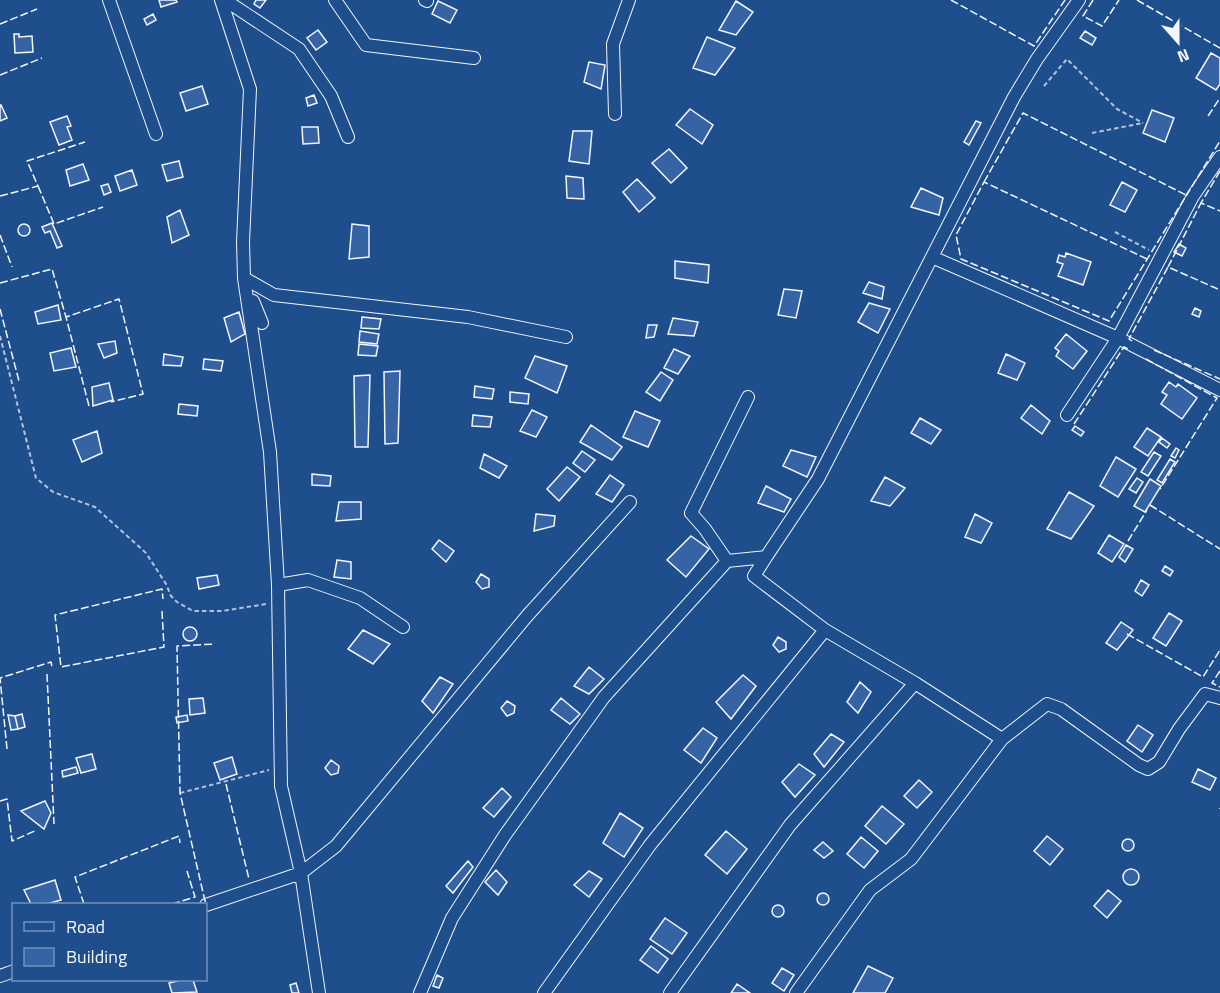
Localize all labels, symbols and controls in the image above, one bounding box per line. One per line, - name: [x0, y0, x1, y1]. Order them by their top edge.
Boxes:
- north arrow: [1148, 12, 1208, 72]
- text: N: [1174, 43, 1193, 69]
- legend: [12, 903, 207, 981]
- text: Road: [66, 913, 105, 940]
- text: Building: [66, 943, 127, 970]

